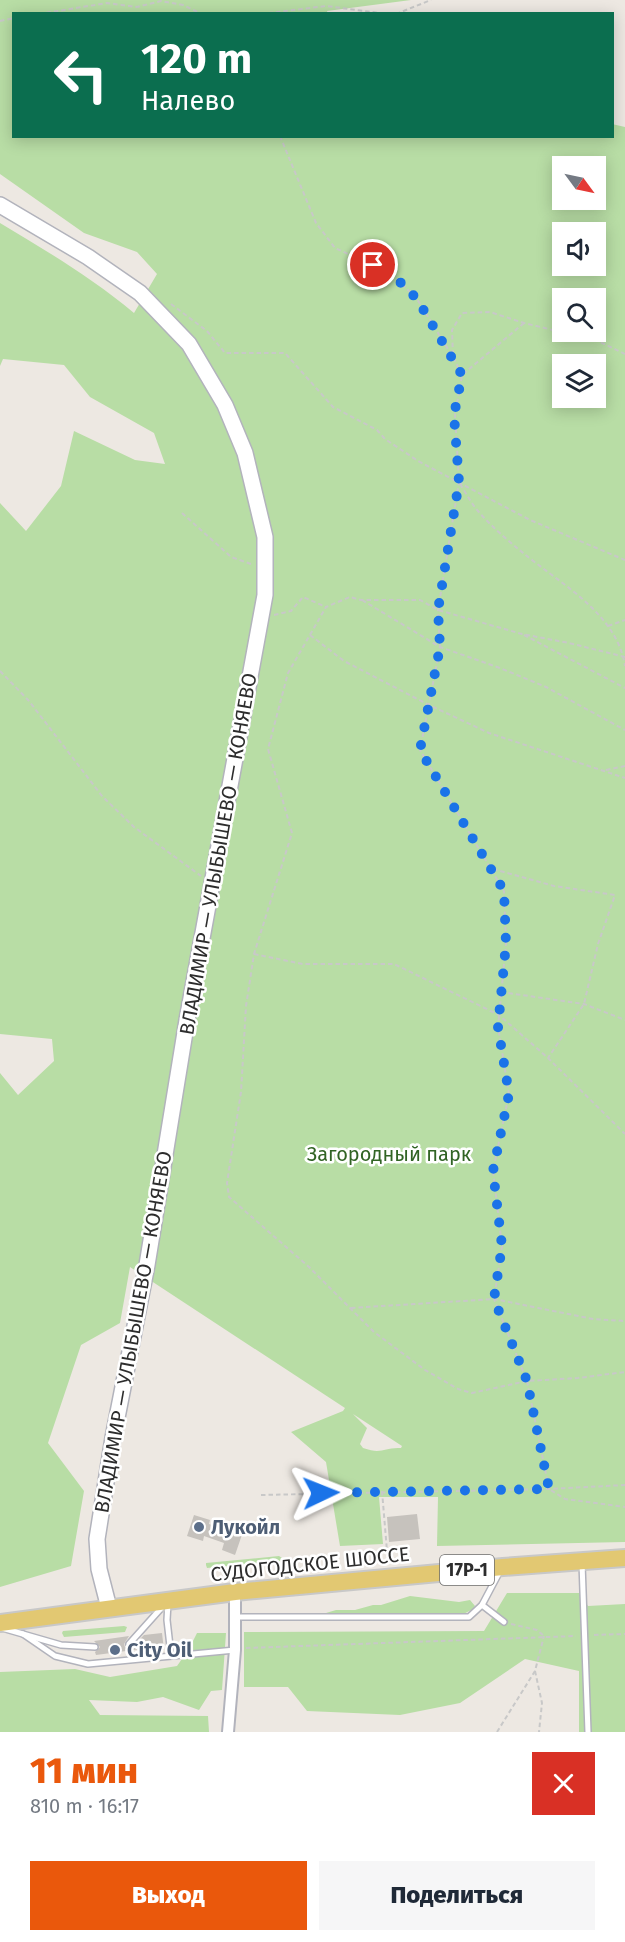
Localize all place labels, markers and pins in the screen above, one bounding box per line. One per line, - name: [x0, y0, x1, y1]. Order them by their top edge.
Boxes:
- pin: [347, 239, 398, 290]
- place label: Лукойл: [211, 1515, 280, 1539]
- marker: Лукойл: [192, 1520, 206, 1534]
- place label: City Oil: [127, 1638, 192, 1662]
- marker: City Oil: [108, 1643, 122, 1657]

